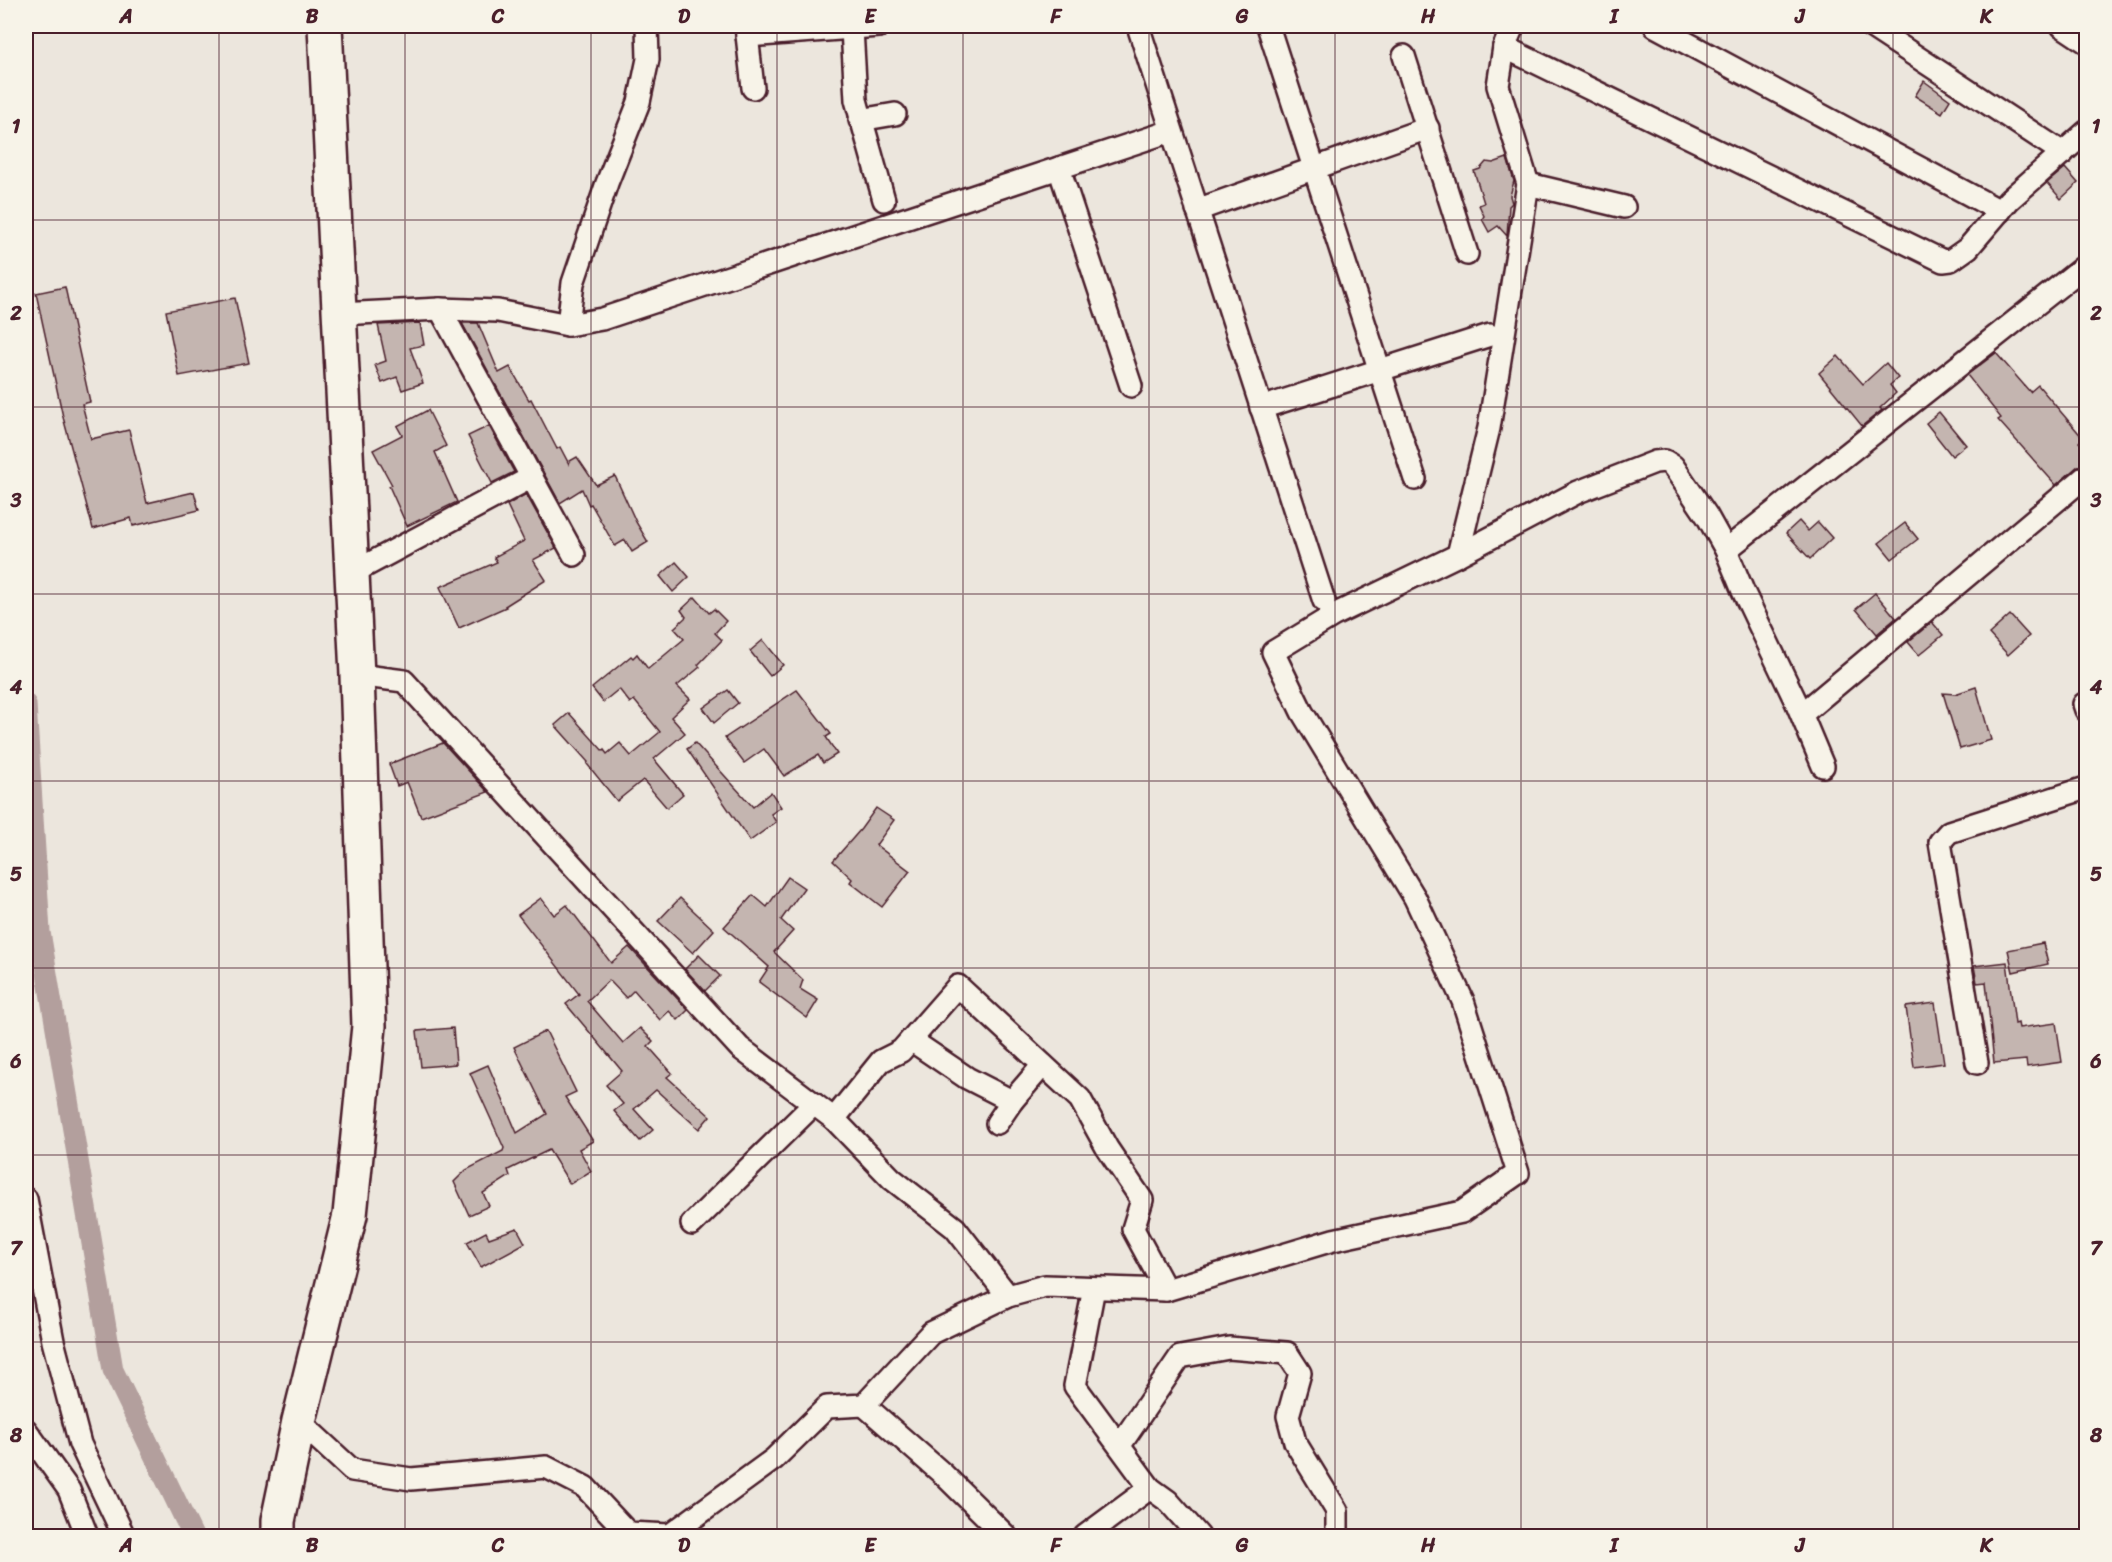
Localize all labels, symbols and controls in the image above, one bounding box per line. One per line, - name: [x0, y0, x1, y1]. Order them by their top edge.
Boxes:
- text: A: [118, 0, 133, 34]
- text: B: [306, 0, 319, 34]
- text: C: [491, 0, 505, 34]
- text: D: [678, 0, 691, 34]
- text: E: [864, 0, 877, 34]
- text: F: [1050, 0, 1063, 34]
- text: G: [1235, 0, 1249, 34]
- text: H: [1420, 0, 1436, 34]
- text: I: [1609, 0, 1620, 34]
- text: J: [1794, 0, 1806, 34]
- text: K: [1979, 0, 1994, 34]
- text: 1: [12, 109, 21, 144]
- text: 1: [2092, 109, 2101, 144]
- text: 2: [9, 296, 22, 331]
- text: 2: [2089, 296, 2102, 331]
- text: 3: [10, 483, 22, 518]
- text: 3: [2090, 483, 2102, 518]
- text: 4: [9, 670, 23, 705]
- text: 4: [2089, 670, 2103, 705]
- text: 5: [10, 857, 22, 892]
- text: 5: [2090, 857, 2102, 892]
- text: 6: [9, 1044, 22, 1079]
- text: 6: [2089, 1044, 2102, 1079]
- text: 7: [10, 1231, 23, 1266]
- text: 7: [2090, 1231, 2103, 1266]
- text: 8: [9, 1418, 23, 1453]
- text: 8: [2089, 1418, 2103, 1453]
- text: A: [118, 1528, 133, 1562]
- text: B: [306, 1528, 319, 1562]
- text: C: [491, 1528, 505, 1562]
- text: D: [678, 1528, 691, 1562]
- text: E: [864, 1528, 877, 1562]
- text: F: [1050, 1528, 1063, 1562]
- text: G: [1235, 1528, 1249, 1562]
- text: H: [1420, 1528, 1436, 1562]
- text: I: [1609, 1528, 1620, 1562]
- text: J: [1794, 1528, 1806, 1562]
- text: K: [1979, 1528, 1994, 1562]

